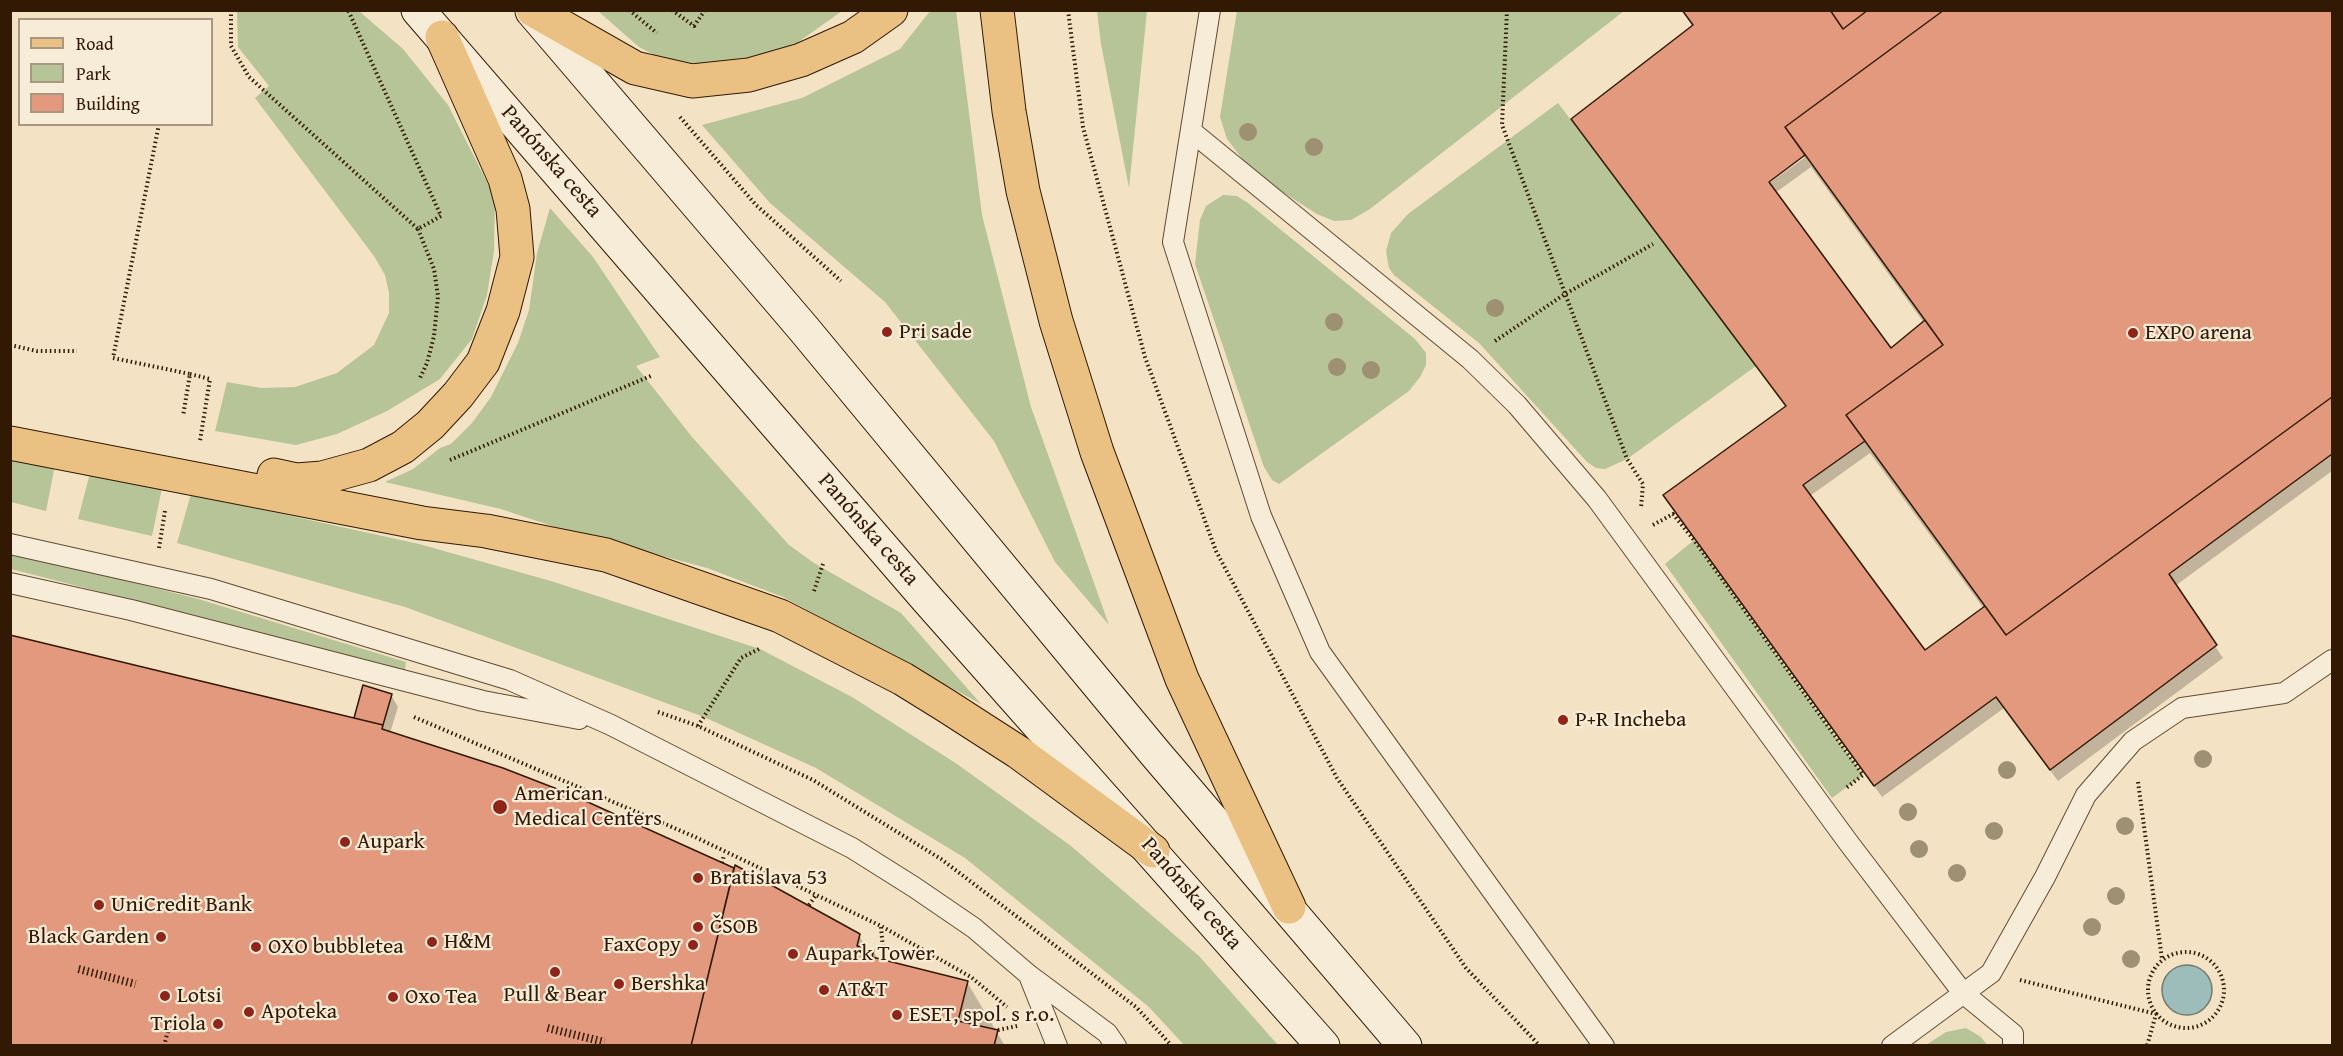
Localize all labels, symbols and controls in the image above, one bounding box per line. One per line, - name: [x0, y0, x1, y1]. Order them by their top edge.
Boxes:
- legend: [18, 18, 213, 126]
- text: Road: [76, 30, 114, 57]
- text: Park: [76, 60, 111, 87]
- text: Building: [76, 90, 140, 117]
- street label: Panónska cesta: [495, 100, 607, 224]
- place label: Pri sade: [899, 319, 972, 345]
- place label: EXPO arena: [2145, 320, 2252, 346]
- marker: Pri sade: [880, 325, 894, 339]
- marker: EXPO arena: [2126, 326, 2140, 340]
- street label: Panónska cesta: [812, 468, 924, 592]
- place label: P+R Incheba: [1575, 707, 1686, 733]
- marker: P+R Incheba: [1556, 713, 1570, 727]
- place label: American Medical Centers: [514, 781, 662, 832]
- marker: American Medical Centers: [491, 798, 509, 816]
- place label: Aupark: [357, 829, 425, 855]
- street label: Panónska cesta: [1135, 832, 1247, 956]
- marker: Aupark: [338, 835, 352, 849]
- place label: Bratislava 53: [710, 865, 828, 891]
- marker: Bratislava 53: [691, 871, 705, 885]
- place label: UniCredit Bank: [111, 892, 252, 918]
- marker: UniCredit Bank: [92, 898, 106, 912]
- place label: ČSOB: [710, 914, 759, 940]
- marker: ČSOB: [691, 920, 705, 934]
- place label: Black Garden: [28, 924, 149, 950]
- place label: H&M: [444, 929, 492, 955]
- marker: Black Garden: [154, 930, 168, 944]
- place label: FaxCopy: [604, 932, 681, 958]
- place label: OXO bubbletea: [268, 934, 404, 960]
- marker: H&M: [425, 935, 439, 949]
- marker: FaxCopy: [686, 938, 700, 952]
- marker: OXO bubbletea: [249, 940, 263, 954]
- place label: Aupark Tower: [805, 941, 935, 967]
- marker: Aupark Tower: [786, 947, 800, 961]
- marker: Pull & Bear: [548, 965, 562, 979]
- place label: Bershka: [631, 971, 706, 997]
- marker: Bershka: [612, 977, 626, 991]
- place label: AT&T: [836, 977, 888, 1003]
- place label: Pull & Bear: [504, 982, 606, 1008]
- place label: Lotsi: [177, 983, 222, 1009]
- marker: AT&T: [817, 983, 831, 997]
- place label: Oxo Tea: [405, 984, 477, 1010]
- marker: Lotsi: [158, 989, 172, 1003]
- marker: Oxo Tea: [386, 990, 400, 1004]
- place label: Apoteka: [261, 999, 337, 1025]
- place label: ESET, spol. s r.o.: [909, 1002, 1054, 1028]
- marker: Apoteka: [242, 1005, 256, 1019]
- marker: ESET, spol. s r.o.: [890, 1008, 904, 1022]
- place label: Triola: [151, 1011, 206, 1037]
- marker: Triola: [211, 1017, 225, 1031]

